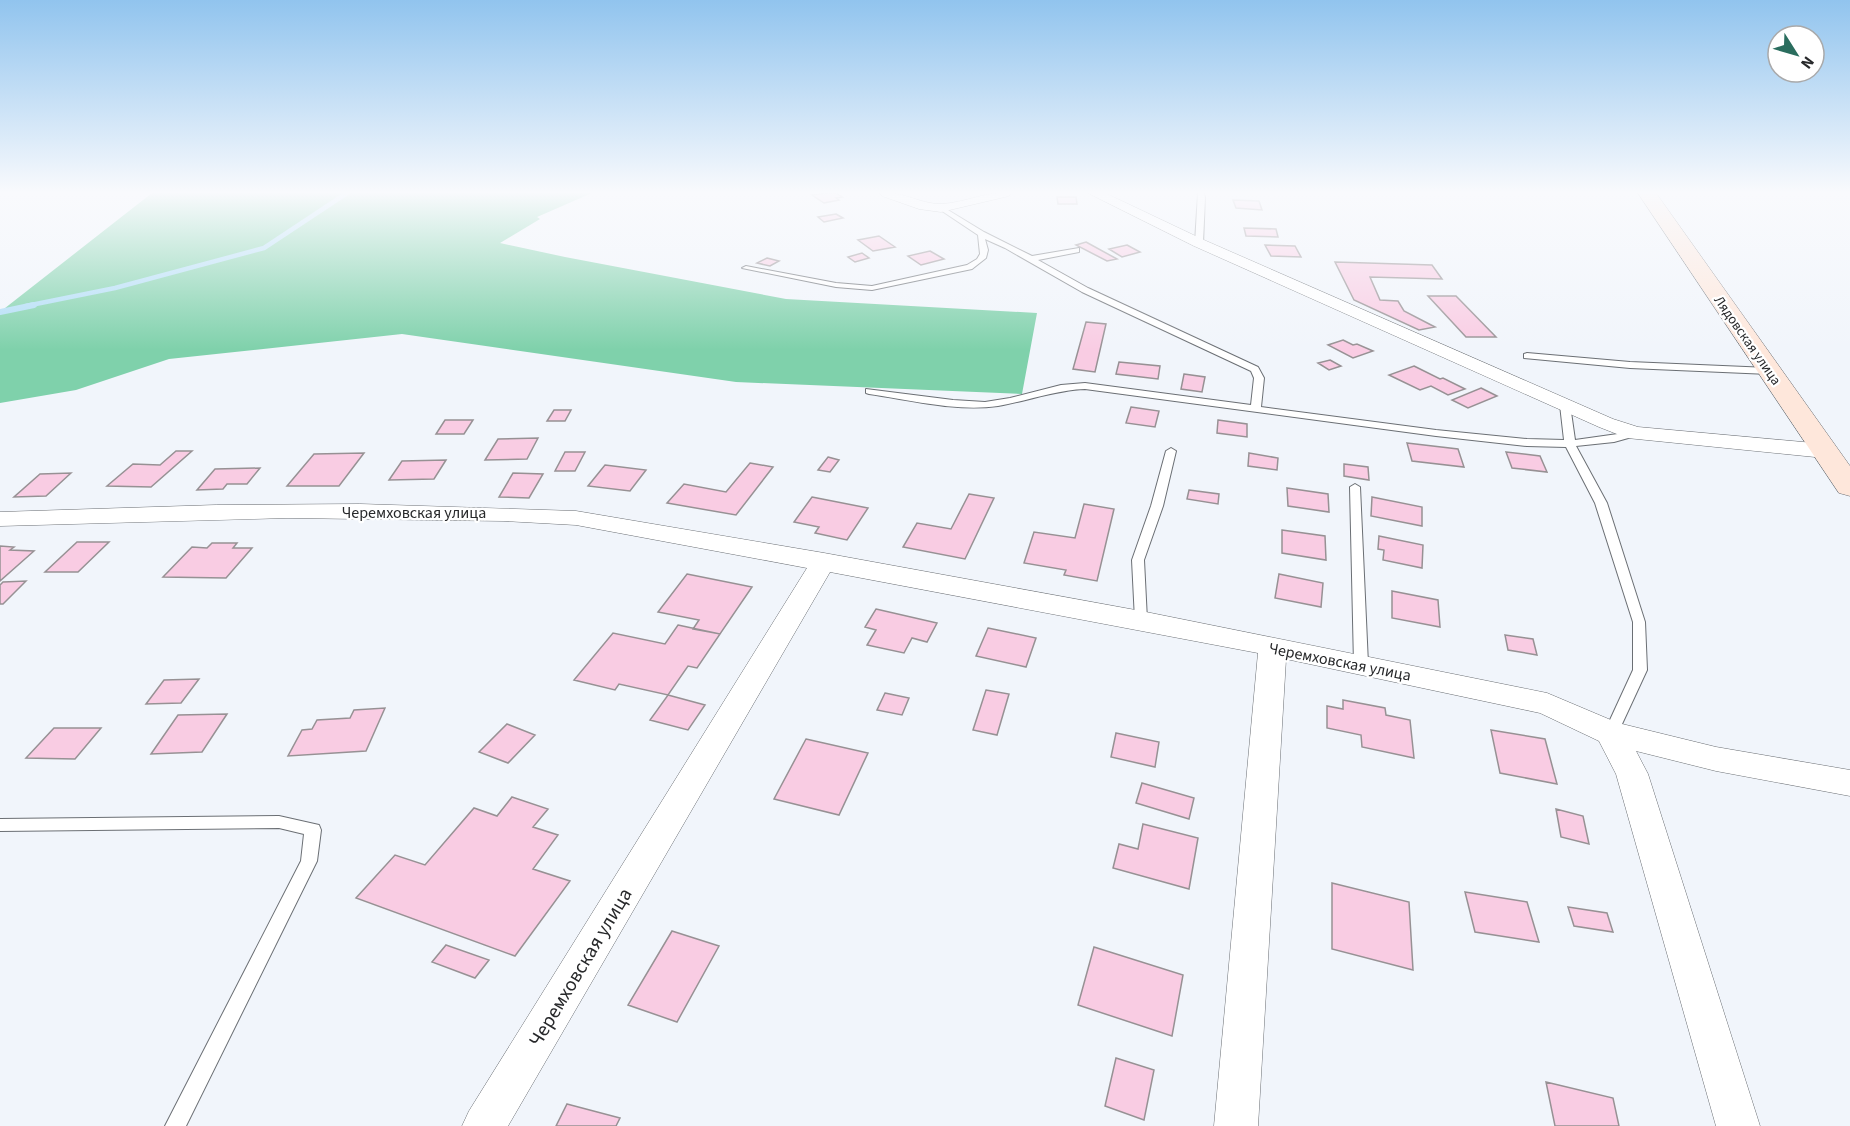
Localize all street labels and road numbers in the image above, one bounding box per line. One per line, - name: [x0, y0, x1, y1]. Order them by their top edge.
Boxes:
- street label: Лядовская улица: [1709, 292, 1786, 389]
- street label: Черемховская улица: [342, 502, 486, 524]
- street label: Черемховская улица: [1267, 637, 1413, 687]
- street label: Черемховская улица: [522, 883, 639, 1052]

